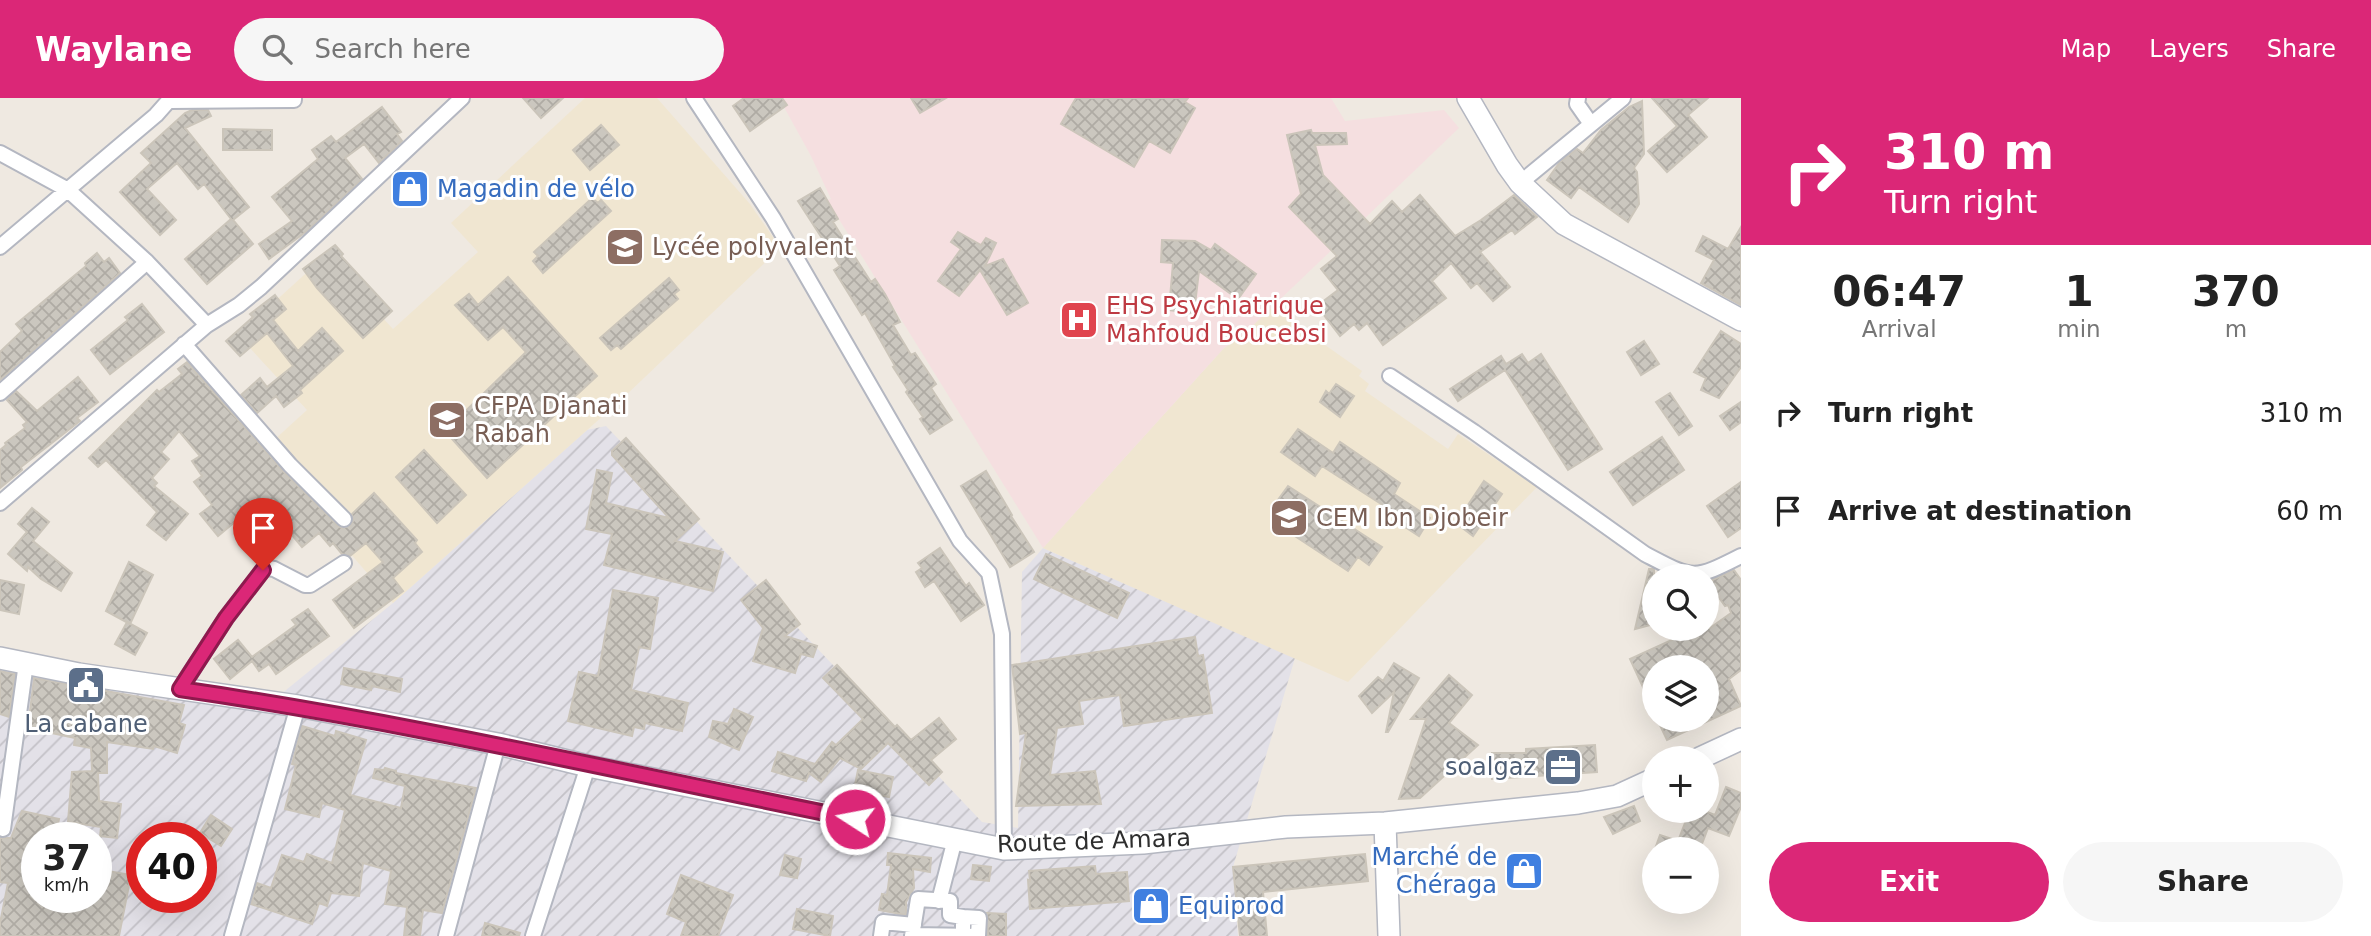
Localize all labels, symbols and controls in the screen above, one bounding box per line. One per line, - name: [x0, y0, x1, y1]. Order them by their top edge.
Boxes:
- search box: [234, 18, 724, 81]
- text: Waylane: [35, 30, 192, 69]
- icon: search: [258, 30, 296, 68]
- text: Search here: [314, 34, 471, 64]
- text: Map: [2061, 35, 2111, 63]
- text: Layers: [2149, 35, 2229, 63]
- text: Share: [2267, 35, 2336, 63]
- text: 310 m: [1884, 124, 2054, 181]
- icon: right: [1769, 126, 1860, 217]
- shop icon: Magadin de vélo: [389, 168, 431, 210]
- place label: Magadin de vélo: [437, 175, 635, 203]
- text: Turn right: [1884, 183, 2037, 221]
- school or university icon: Lycée polyvalent: [604, 226, 646, 268]
- place label: Lycée polyvalent: [652, 233, 853, 261]
- text: 06:47: [1832, 267, 1966, 316]
- text: 1: [2064, 267, 2094, 316]
- text: 370: [2192, 267, 2280, 316]
- place label: EHS Psychiatrique Mahfoud Boucebsi: [1106, 292, 1327, 348]
- hospital icon: EHS Psychiatrique Mahfoud Boucebsi: [1058, 299, 1100, 341]
- text: Arrival: [1862, 316, 1937, 342]
- text: min: [2057, 316, 2101, 342]
- text: m: [2225, 316, 2247, 342]
- place label: CFPA Djanati Rabah: [474, 392, 627, 448]
- icon: right: [1769, 394, 1807, 432]
- text: Turn right: [1828, 398, 1973, 428]
- text: 310 m: [2260, 398, 2343, 428]
- school or university icon: CFPA Djanati Rabah: [426, 399, 468, 441]
- icon: arrive: [1769, 492, 1807, 530]
- text: Arrive at destination: [1828, 496, 2132, 526]
- text: 60 m: [2276, 496, 2343, 526]
- school or university icon: CEM Ibn Djobeir: [1268, 497, 1310, 539]
- pin: [233, 498, 293, 570]
- place label: CEM Ibn Djobeir: [1316, 504, 1508, 532]
- icon: arrive: [244, 509, 282, 547]
- map controls: [1642, 564, 1719, 914]
- button: search: [1642, 564, 1719, 641]
- button: layers: [1642, 655, 1719, 732]
- public building icon: La cabane: [65, 664, 107, 706]
- place label: La cabane: [24, 710, 148, 738]
- office icon: soalgaz: [1542, 746, 1584, 788]
- button: +: [1642, 746, 1719, 823]
- place label: soalgaz: [1445, 753, 1536, 781]
- position arrow: [818, 782, 892, 856]
- speed limit sign: 40: [126, 822, 217, 913]
- street label: Route de Amara: [997, 824, 1191, 858]
- button: −: [1642, 837, 1719, 914]
- text: 37: [42, 838, 91, 878]
- button: Exit: [1769, 842, 2049, 922]
- button: Share: [2063, 842, 2343, 922]
- place label: Marché de Chéraga: [1371, 843, 1497, 899]
- shop icon: Marché de Chéraga: [1503, 850, 1545, 892]
- text: km/h: [44, 874, 89, 895]
- shop icon: Equiprod: [1130, 885, 1172, 927]
- place label: Equiprod: [1178, 892, 1285, 920]

